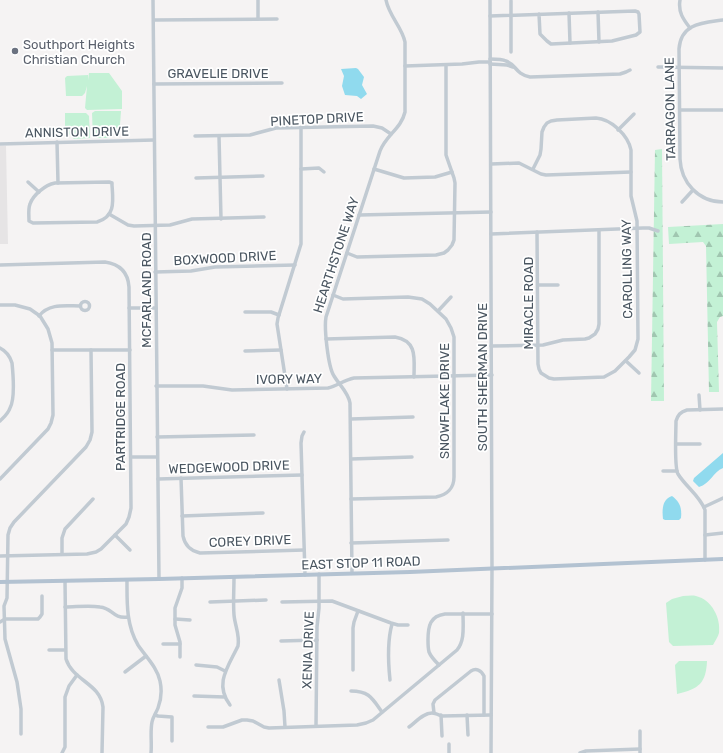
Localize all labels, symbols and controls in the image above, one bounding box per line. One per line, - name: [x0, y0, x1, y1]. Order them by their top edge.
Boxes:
- place label: Southport Heights Christian Church: [23, 37, 135, 67]
- marker: Southport Heights Christian Church: [10, 46, 20, 56]
- street label: TARRAGON LANE: [662, 57, 678, 161]
- street label: GRAVELIE DRIVE: [167, 66, 269, 81]
- street label: PINETOP DRIVE: [270, 109, 364, 129]
- street label: ANNISTON DRIVE: [25, 124, 129, 140]
- street label: HEARTHSTONE WAY: [310, 194, 362, 315]
- street label: CAROLLING WAY: [619, 218, 635, 319]
- street label: MCFARLAND ROAD: [139, 232, 154, 348]
- street label: BOXWOOD DRIVE: [173, 248, 277, 268]
- street label: MIRACLE ROAD: [521, 257, 536, 349]
- street label: SOUTH SHERMAN DRIVE: [475, 303, 490, 451]
- street label: SNOWFLAKE DRIVE: [437, 343, 452, 459]
- street label: PARTRIDGE ROAD: [113, 363, 128, 471]
- street label: IVORY WAY: [256, 371, 323, 387]
- street label: WEDGEWOOD DRIVE: [168, 457, 290, 477]
- street label: COREY DRIVE: [209, 532, 292, 550]
- street label: EAST STOP 11 ROAD: [301, 553, 421, 573]
- street label: XENIA DRIVE: [299, 611, 317, 689]

